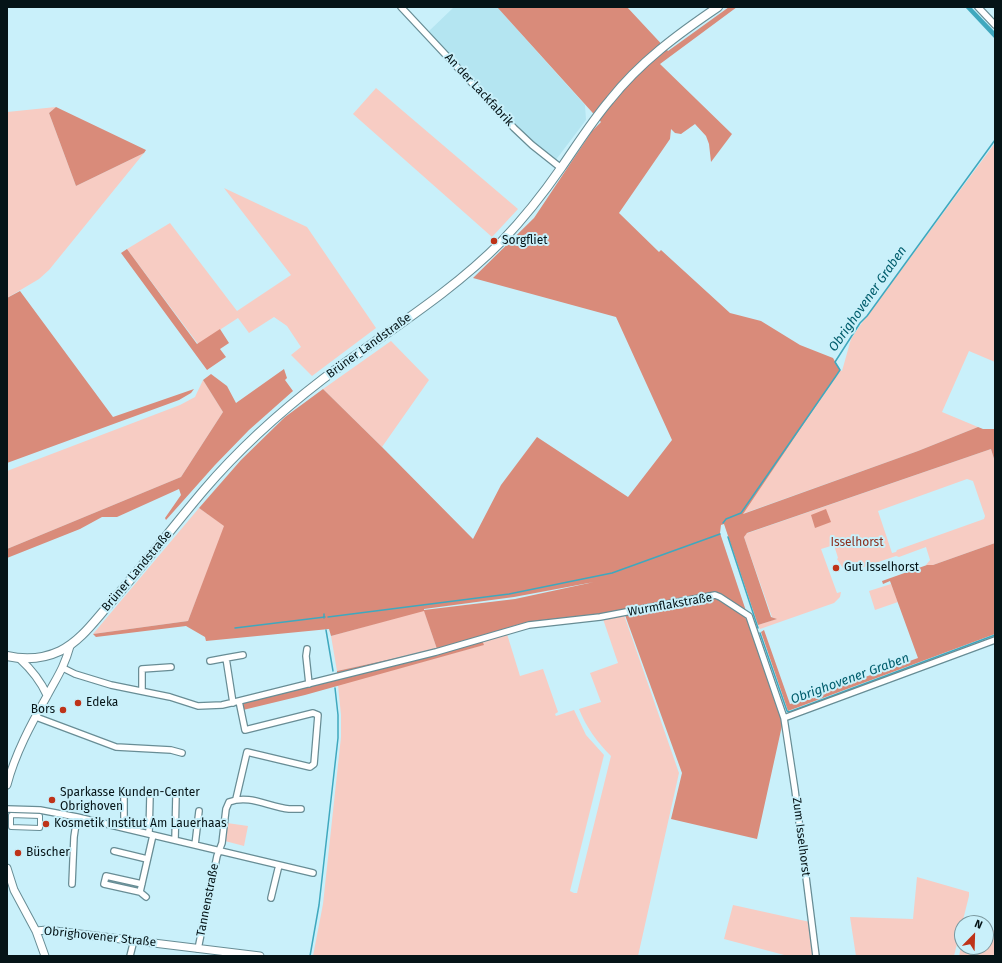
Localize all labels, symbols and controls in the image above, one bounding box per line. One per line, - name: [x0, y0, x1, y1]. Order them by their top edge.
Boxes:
- street label: An der Lackfabrik: [442, 51, 516, 129]
- place label: Sorgfliet: [502, 234, 548, 248]
- marker: Sorgfliet: [489, 236, 499, 246]
- water label: Obrighovener Graben: [826, 243, 910, 355]
- street label: Brüner Landstraße: [324, 310, 414, 382]
- street label: Brüner Landstraße: [99, 528, 175, 614]
- park label: Isselhorst: [830, 536, 884, 550]
- place label: Gut Isselhorst: [844, 561, 919, 575]
- marker: Gut Isselhorst: [831, 563, 841, 573]
- street label: Wurmflakstraße: [627, 590, 713, 620]
- water label: Obrighovener Graben: [789, 650, 911, 708]
- place label: Edeka: [86, 696, 118, 710]
- marker: Edeka: [73, 698, 83, 708]
- place label: Bors: [31, 703, 55, 717]
- marker: Bors: [58, 705, 68, 715]
- place label: Sparkasse Kunden-Center Obrighoven: [60, 786, 200, 814]
- marker: Sparkasse Kunden-Center Obrighoven: [47, 795, 57, 805]
- street label: Zum Isselhorst: [789, 797, 813, 877]
- place label: Kosmetik Institut Am Lauerhaas: [54, 817, 226, 831]
- marker: Kosmetik Institut Am Lauerhaas: [41, 819, 51, 829]
- place label: Büscher: [26, 846, 70, 860]
- marker: Büscher: [13, 848, 23, 858]
- street label: Tannenstraße: [194, 862, 222, 938]
- north arrow: [954, 915, 994, 955]
- text: N: [973, 917, 984, 932]
- street label: Obrighovener Straße: [43, 924, 157, 950]

